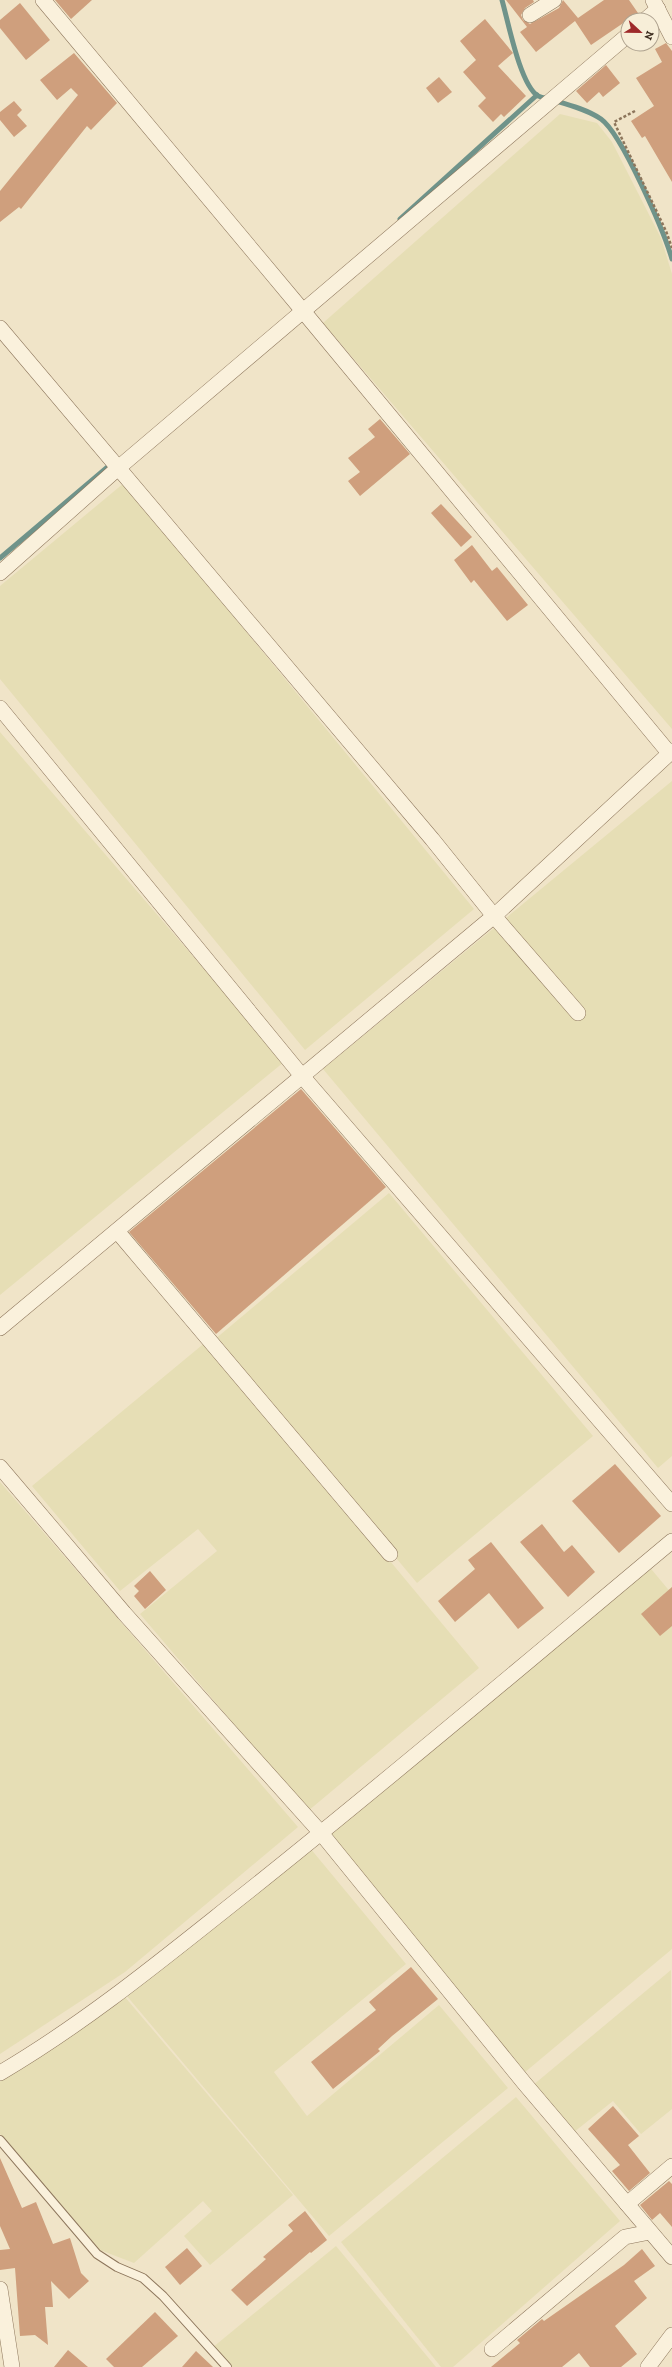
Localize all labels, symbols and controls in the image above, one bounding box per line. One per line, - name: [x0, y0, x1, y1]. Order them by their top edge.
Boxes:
- north arrow: [620, 12, 660, 52]
- text: N: [641, 29, 656, 42]

